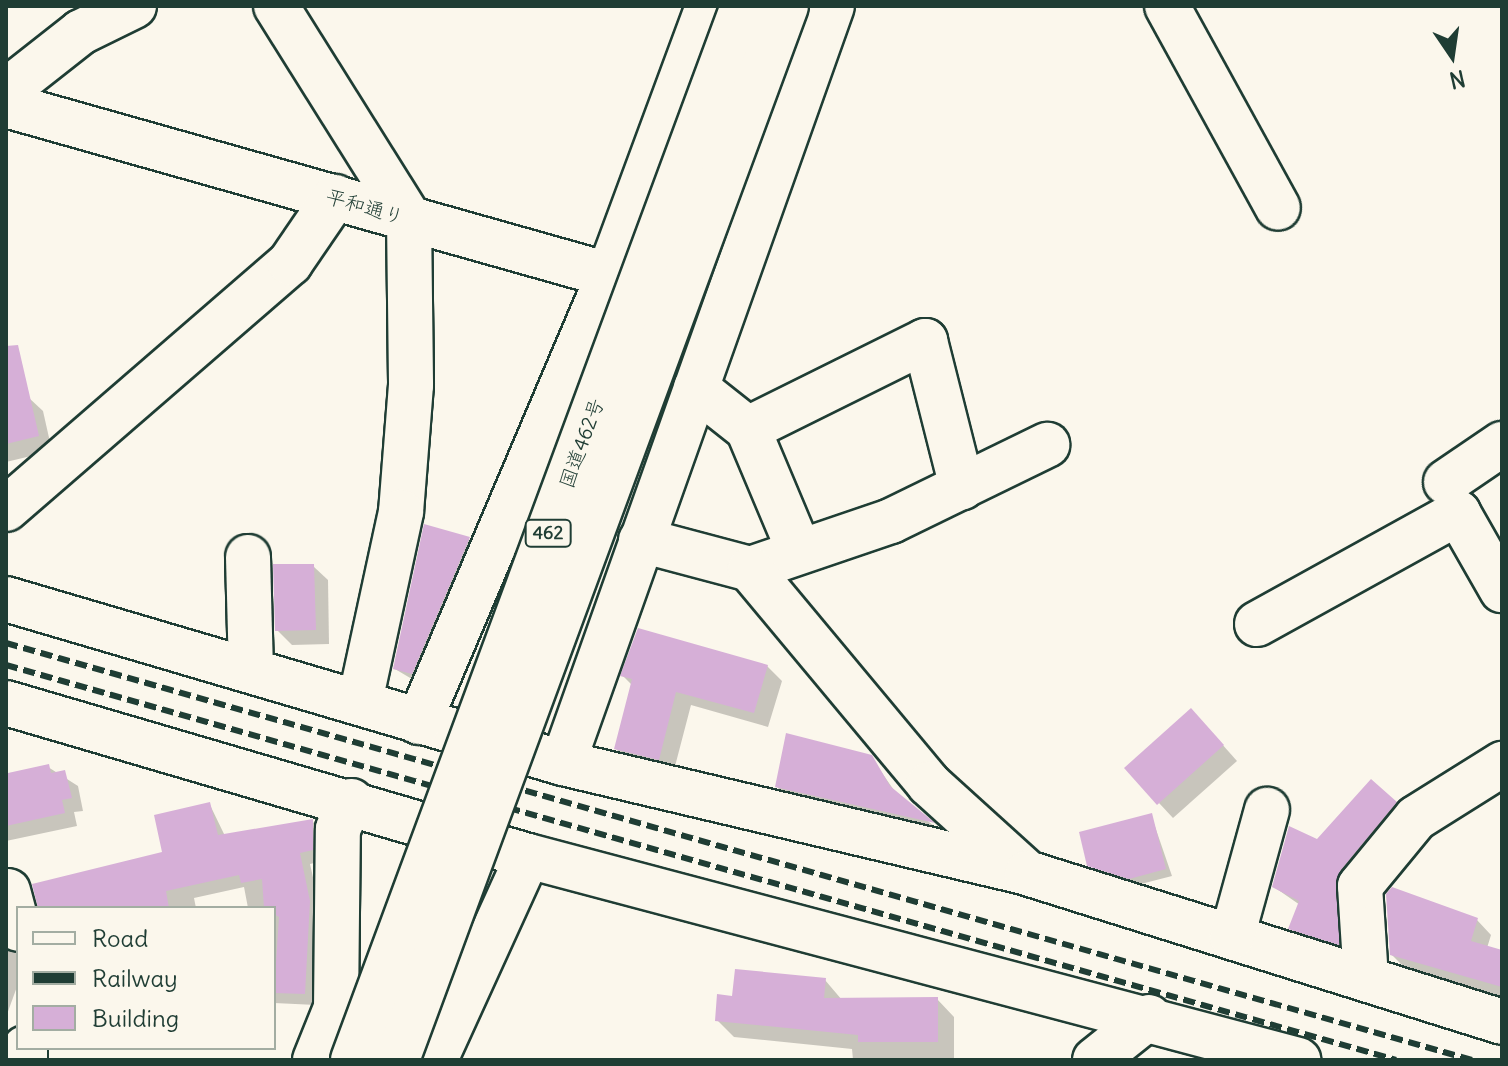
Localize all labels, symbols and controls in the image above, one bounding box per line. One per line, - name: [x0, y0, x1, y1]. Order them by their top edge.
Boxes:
- north arrow: [1412, 16, 1492, 96]
- text: N: [1447, 64, 1468, 95]
- street label: 平和通り: [323, 183, 407, 229]
- street label: 国道462号: [554, 395, 608, 491]
- road number: 462: [524, 519, 572, 547]
- legend: [16, 906, 276, 1050]
- text: Road: [92, 923, 148, 953]
- text: Railway: [92, 963, 178, 993]
- text: Building: [92, 1003, 179, 1033]

